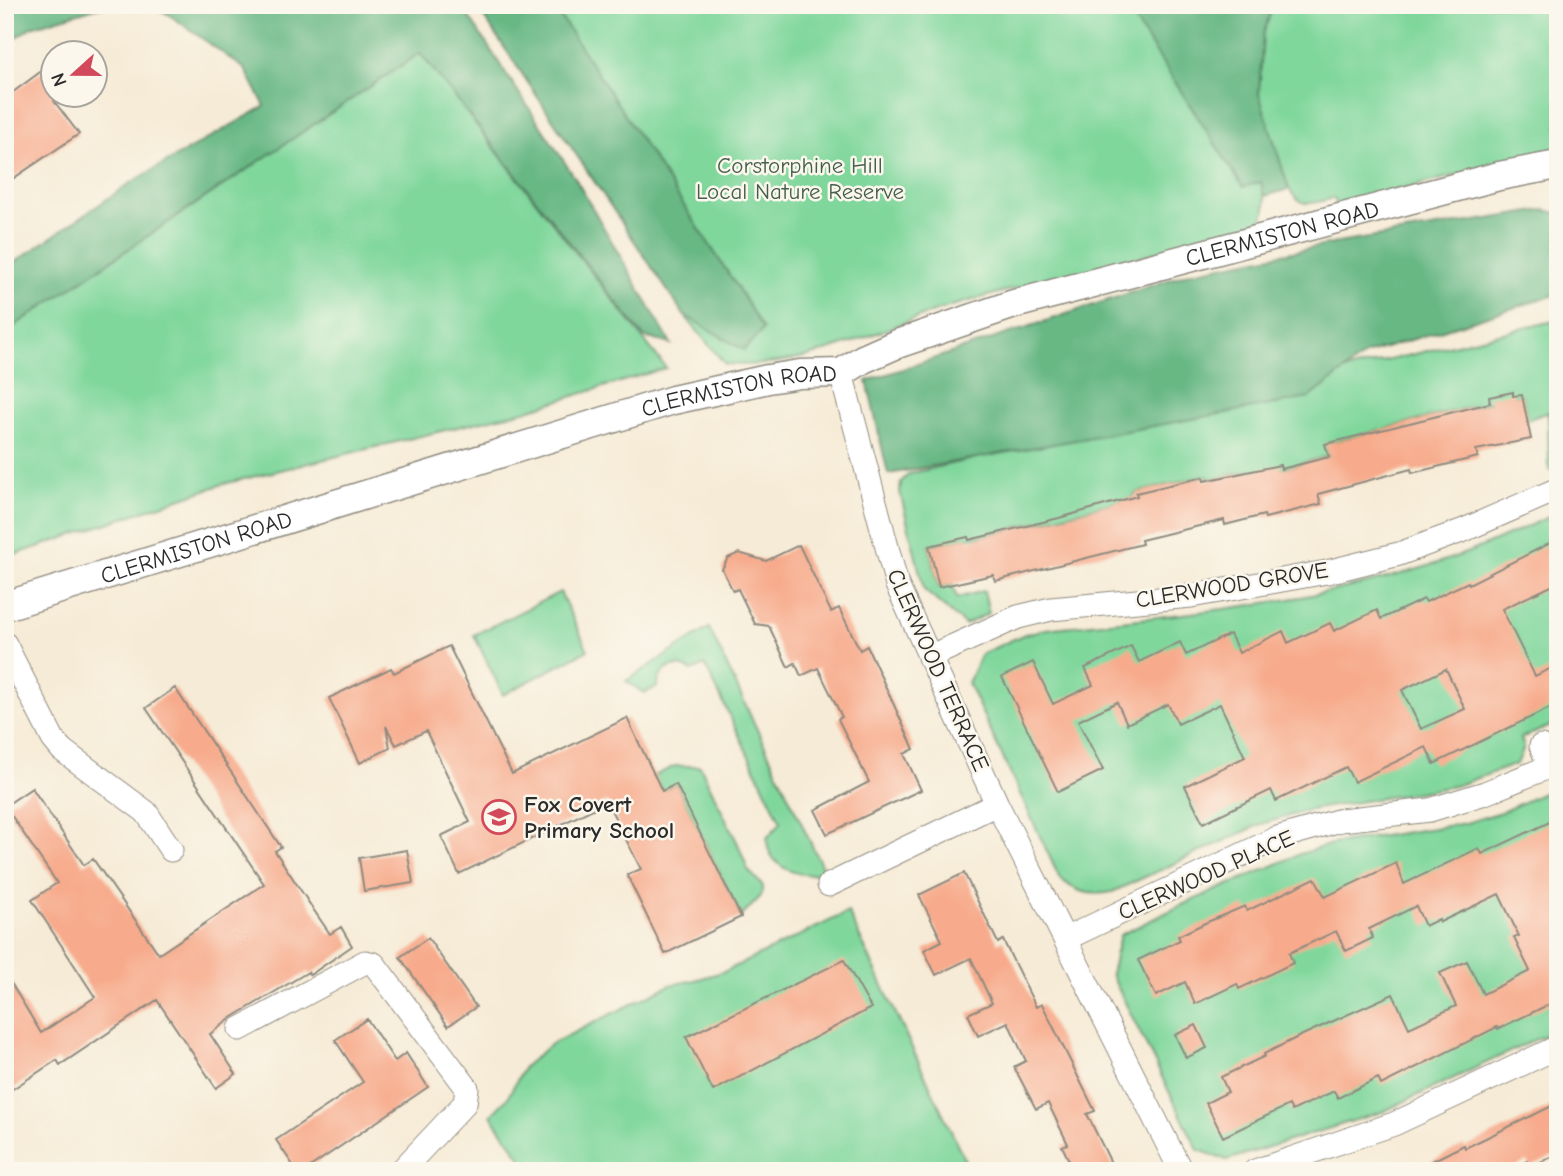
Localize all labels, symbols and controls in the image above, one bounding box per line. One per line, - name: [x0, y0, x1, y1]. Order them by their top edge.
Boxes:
- north arrow: [38, 38, 108, 108]
- text: N: [47, 70, 72, 89]
- park label: Corstorphine Hill Local Nature Reserve: [696, 152, 904, 205]
- street label: CLERMISTON ROAD: [1183, 195, 1382, 272]
- street label: CLERMISTON ROAD: [638, 360, 837, 422]
- street label: CLERMISTON ROAD: [97, 505, 295, 589]
- street label: CLERWOOD GROVE: [1134, 556, 1330, 614]
- street label: CLERWOOD TERRACE: [881, 565, 995, 775]
- place label: Fox Covert Primary School: [524, 791, 674, 844]
- school or university icon: Fox Covert Primary School: [480, 798, 518, 836]
- street label: CLERWOOD PLACE: [1114, 824, 1298, 926]

